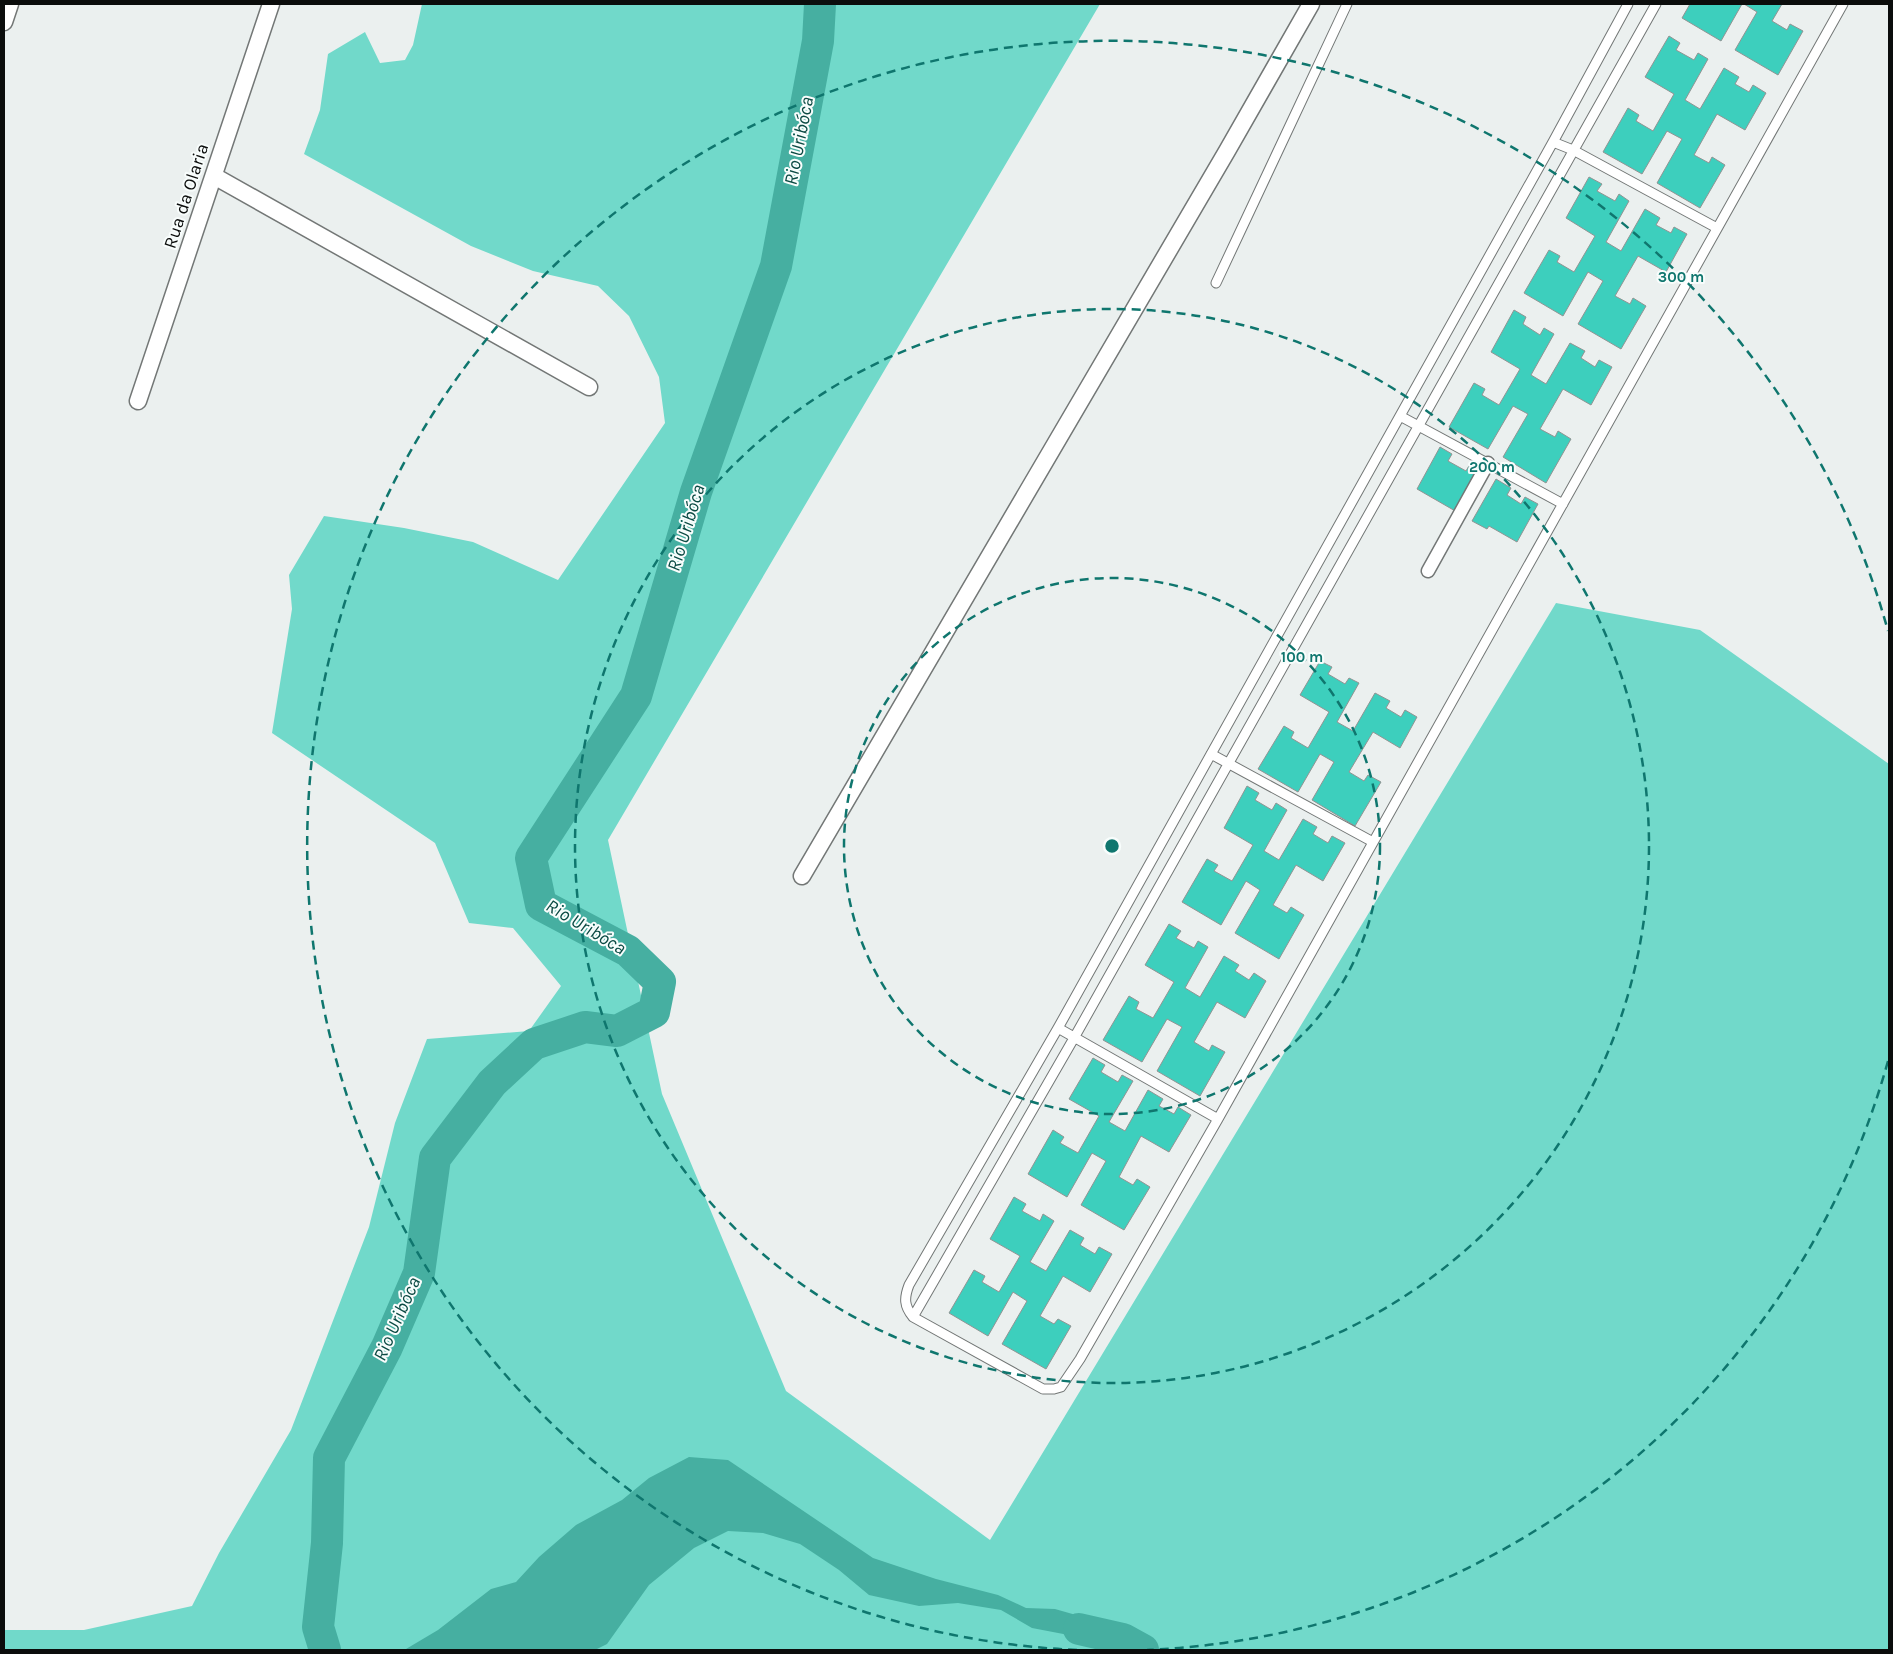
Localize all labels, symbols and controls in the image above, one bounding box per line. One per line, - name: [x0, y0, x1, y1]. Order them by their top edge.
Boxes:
- water label: Rio Uribóca: [780, 95, 818, 187]
- street label: Rua da Olaria: [159, 141, 213, 251]
- text: 300 m: [1658, 268, 1704, 286]
- text: 200 m: [1469, 458, 1515, 476]
- water label: Rio Uribóca: [662, 482, 710, 574]
- text: 100 m: [1281, 648, 1323, 666]
- centre of rings: [1103, 837, 1121, 855]
- water label: Rio Uribóca: [542, 895, 630, 959]
- water label: Rio Uribóca: [369, 1274, 425, 1364]

